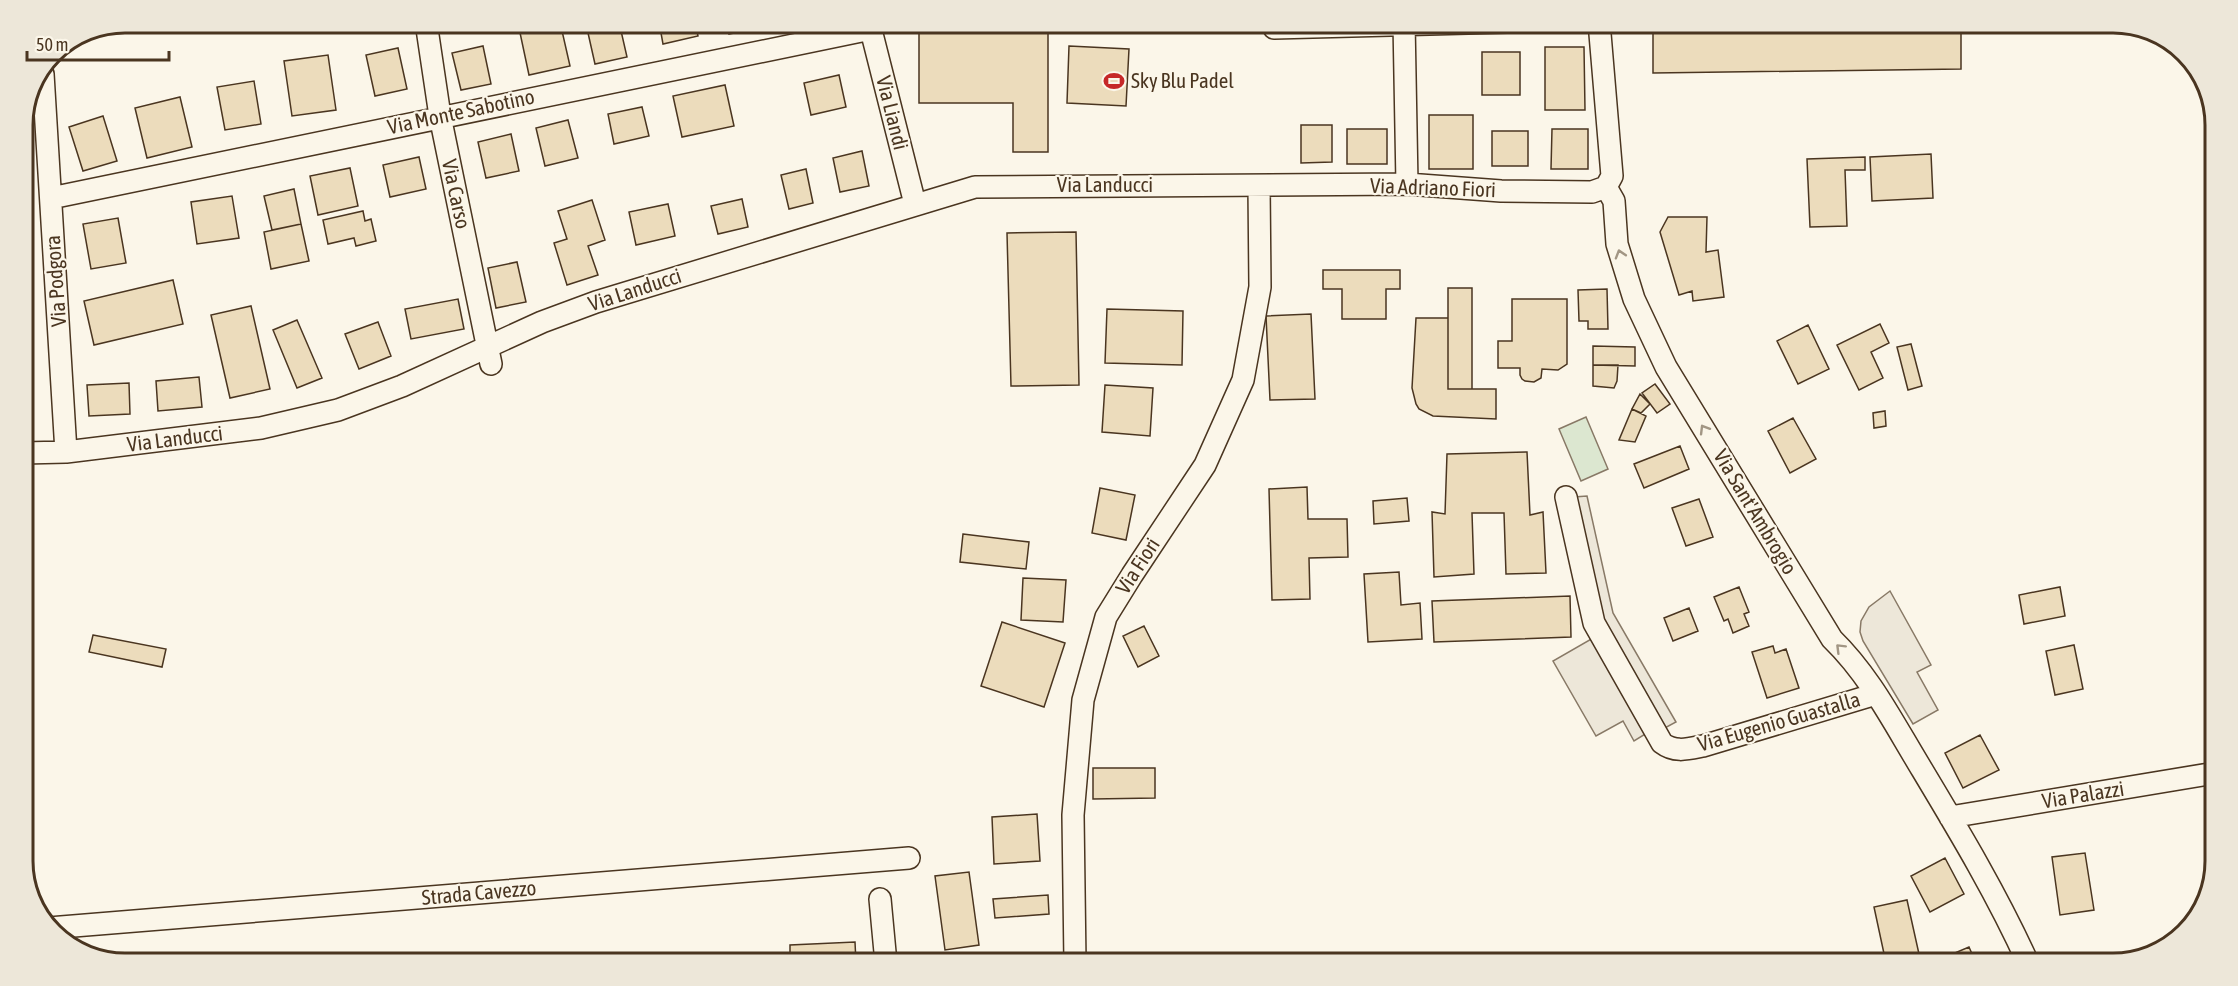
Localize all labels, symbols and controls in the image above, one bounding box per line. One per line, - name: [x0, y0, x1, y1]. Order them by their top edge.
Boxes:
- scale bar: [27, 24, 170, 62]
- text: 50 m: [36, 34, 68, 55]
- place label: Sky Blu Padel: [1131, 68, 1234, 92]
- sports icon: Sky Blu Padel: [1102, 69, 1126, 93]
- street label: Via Liandi: [872, 73, 914, 152]
- street label: Via Monte Sabotino: [385, 84, 536, 138]
- street label: Via Carso: [438, 157, 476, 231]
- street label: Via Landucci: [1057, 172, 1153, 196]
- street label: Via Adriano Fiori: [1370, 173, 1496, 201]
- street label: Via Podgora: [40, 235, 70, 328]
- one-way arrow: [1615, 249, 1627, 260]
- street label: Via Landucci: [585, 263, 684, 315]
- street label: Via Landucci: [126, 420, 224, 456]
- one-way arrow: [1700, 425, 1711, 435]
- street label: Via Sant'Ambrogio: [1709, 445, 1803, 578]
- street label: Via Fiori: [1110, 533, 1164, 598]
- one-way arrow: [1837, 644, 1848, 655]
- street label: Via Eugenio Guastalla: [1695, 686, 1863, 756]
- street label: Via Palazzi: [2040, 776, 2126, 812]
- street label: Strada Cavezzo: [421, 875, 537, 909]

